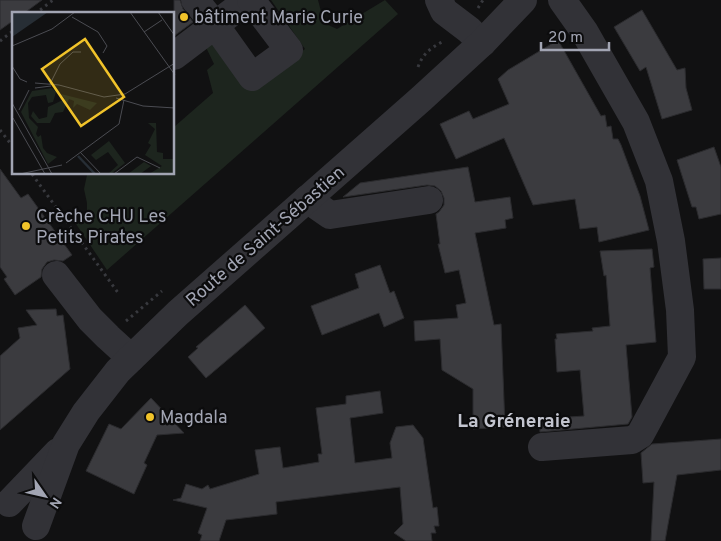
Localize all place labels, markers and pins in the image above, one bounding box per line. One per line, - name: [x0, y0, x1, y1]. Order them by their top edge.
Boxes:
- place label: bâtiment Marie Curie: [194, 7, 363, 30]
- marker: bâtiment Marie Curie: [178, 11, 190, 23]
- place label: Crèche CHU Les Petits Pirates: [36, 206, 166, 250]
- marker: Crèche CHU Les Petits Pirates: [20, 220, 32, 232]
- place label: Magdala: [160, 407, 227, 430]
- marker: Magdala: [144, 411, 156, 423]

